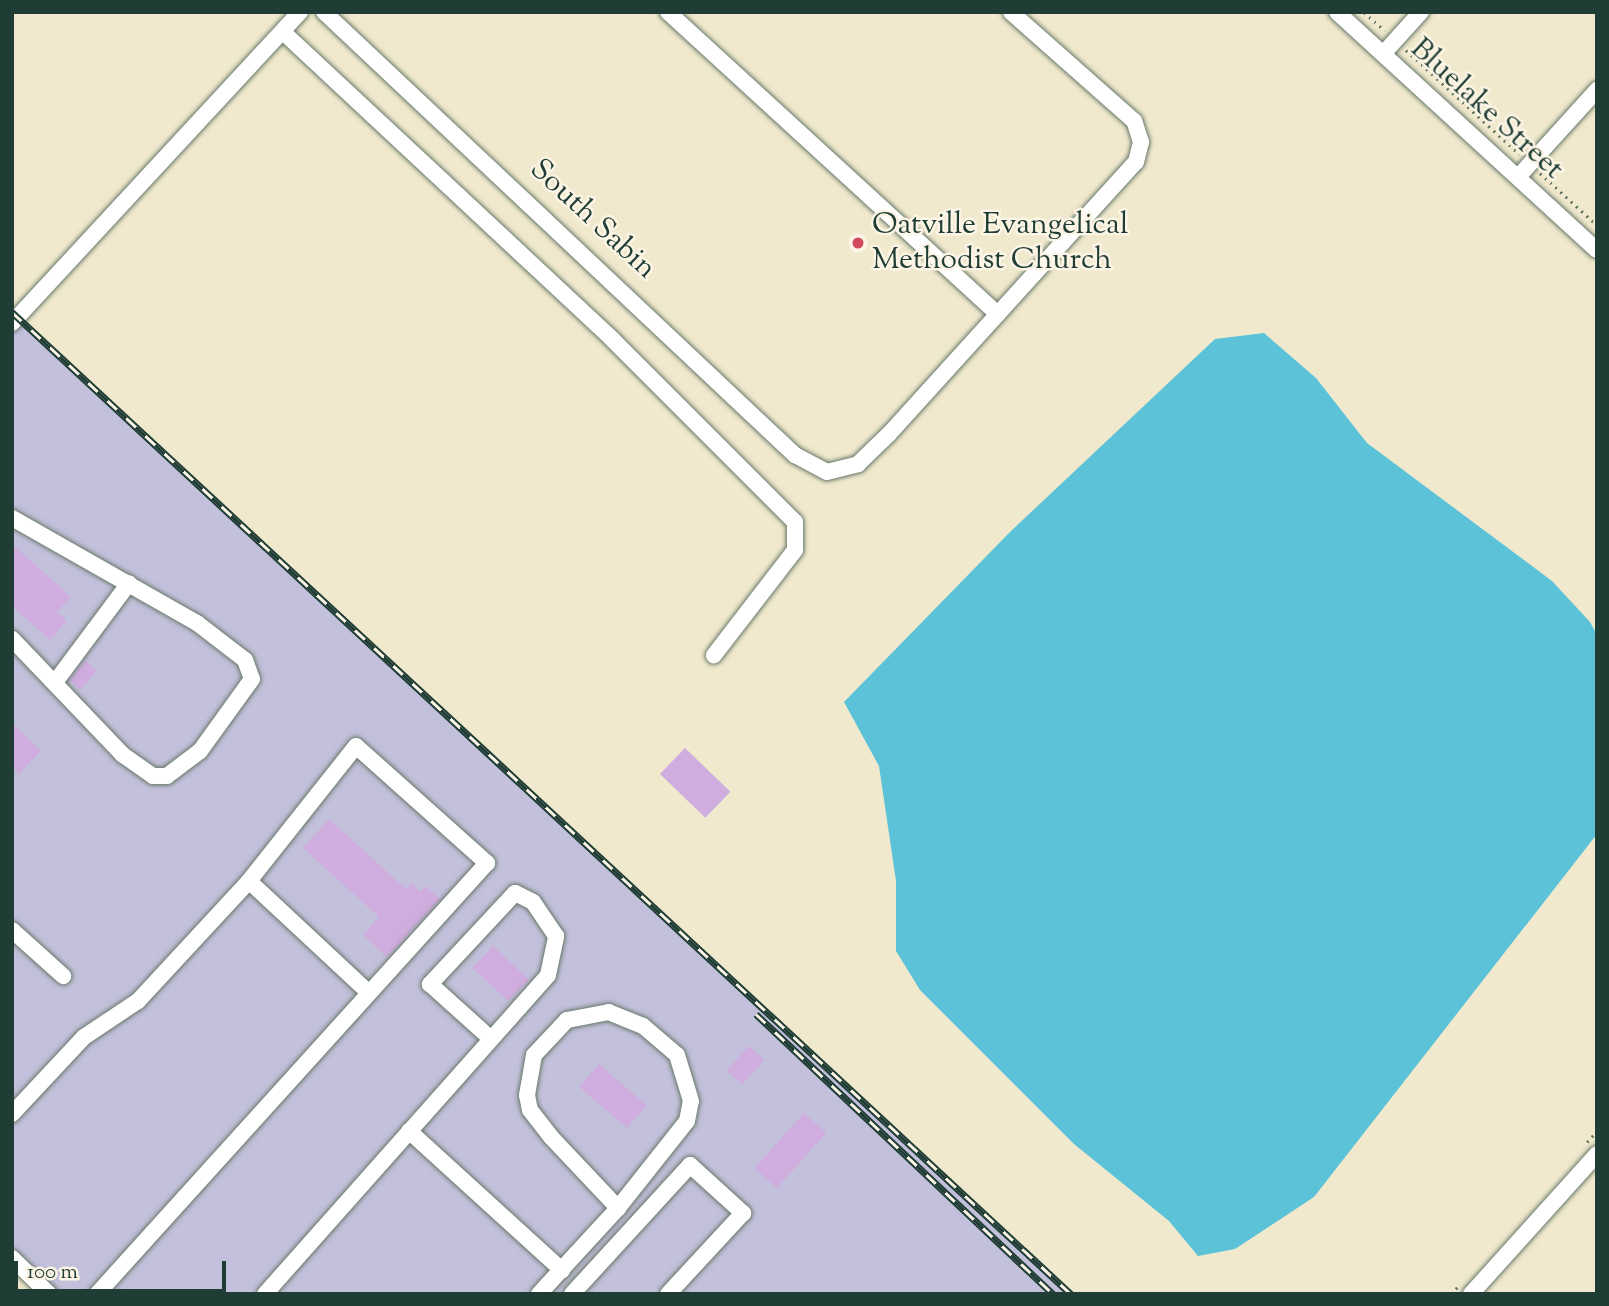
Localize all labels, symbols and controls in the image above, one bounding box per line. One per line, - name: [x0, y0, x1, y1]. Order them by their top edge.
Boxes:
- street label: Bluelake Street: [1402, 32, 1570, 188]
- street label: South Sabin: [521, 152, 663, 288]
- place label: Oatville Evangelical Methodist Church: [872, 208, 1128, 278]
- marker: Oatville Evangelical Methodist Church: [850, 235, 866, 251]
- scale bar: [18, 1246, 229, 1290]
- text: 100 m: [27, 1258, 78, 1288]

